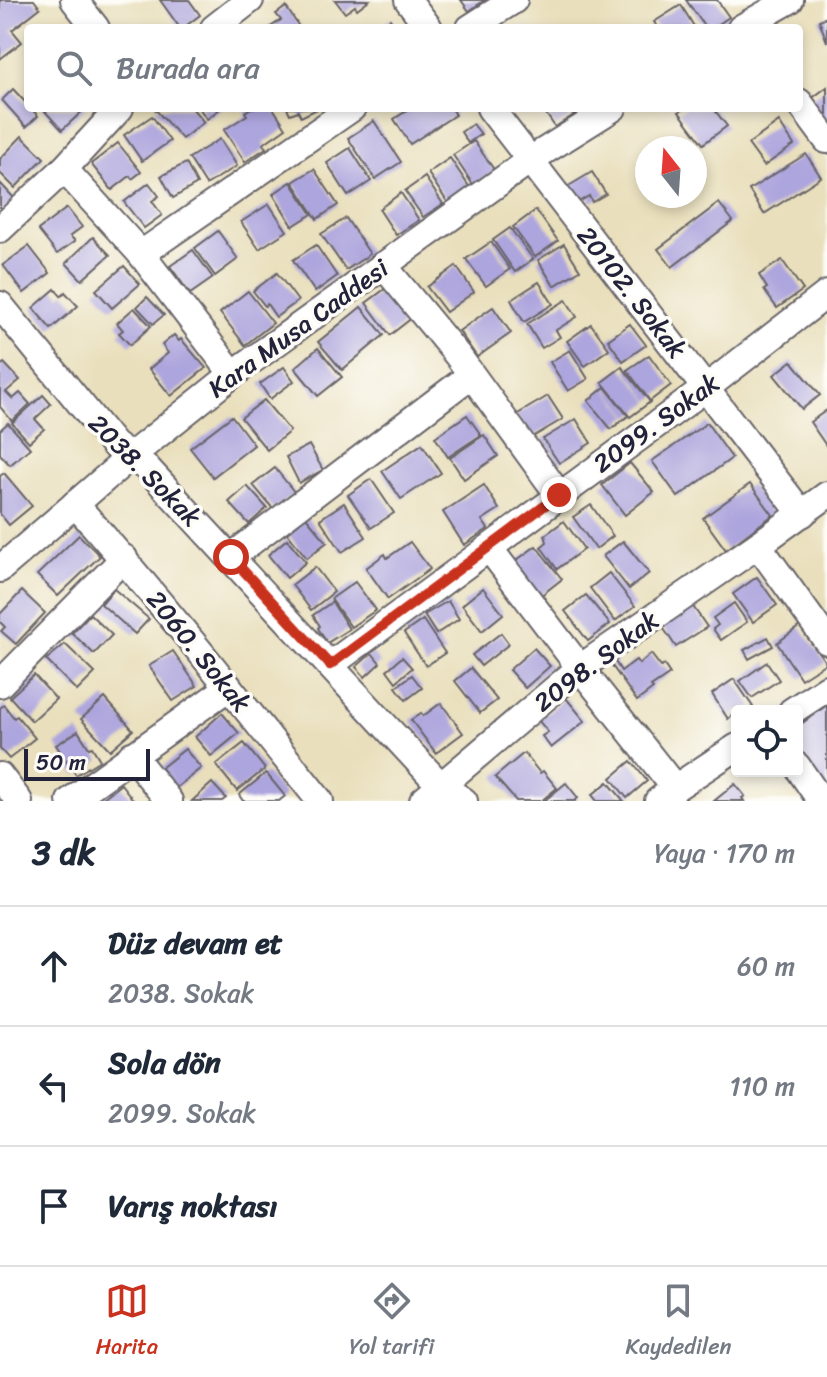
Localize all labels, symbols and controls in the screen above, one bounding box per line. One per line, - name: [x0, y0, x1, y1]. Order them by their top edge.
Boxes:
- search box: [24, 24, 803, 112]
- text: Burada ara: [116, 41, 259, 95]
- icon: search: [52, 46, 96, 90]
- north arrow: [635, 136, 707, 208]
- street label: 20102. Sokak: [565, 215, 699, 369]
- street label: Kara Musa Caddesi: [198, 246, 399, 410]
- street label: 2099. Sokak: [583, 361, 730, 485]
- street label: 2038. Sokak: [77, 402, 213, 538]
- route end: [541, 477, 577, 513]
- route start: [213, 539, 249, 575]
- street label: 2060. Sokak: [135, 579, 263, 723]
- street label: 2098. Sokak: [523, 598, 669, 724]
- map controls: [731, 705, 803, 777]
- button: locate: [731, 705, 803, 777]
- text: 50 m: [36, 743, 86, 782]
- scale bar: [24, 745, 150, 781]
- text: 3 dk: [32, 823, 95, 883]
- text: Yaya · 170 m: [654, 830, 795, 876]
- text: Düz devam et: [108, 916, 283, 970]
- text: 60 m: [737, 943, 795, 989]
- icon: ahead: [32, 944, 76, 988]
- text: 2038. Sokak: [108, 970, 254, 1016]
- text: Sola dön: [108, 1036, 221, 1090]
- text: 110 m: [730, 1063, 795, 1109]
- icon: left: [32, 1064, 76, 1108]
- text: 2099. Sokak: [108, 1090, 256, 1136]
- text: Varış noktası: [108, 1179, 278, 1233]
- icon: arrive: [32, 1184, 76, 1228]
- tab: Harita: [96, 1279, 158, 1366]
- tab: Yol tarifi: [349, 1279, 434, 1366]
- tab: Kaydedilen: [626, 1279, 731, 1366]

